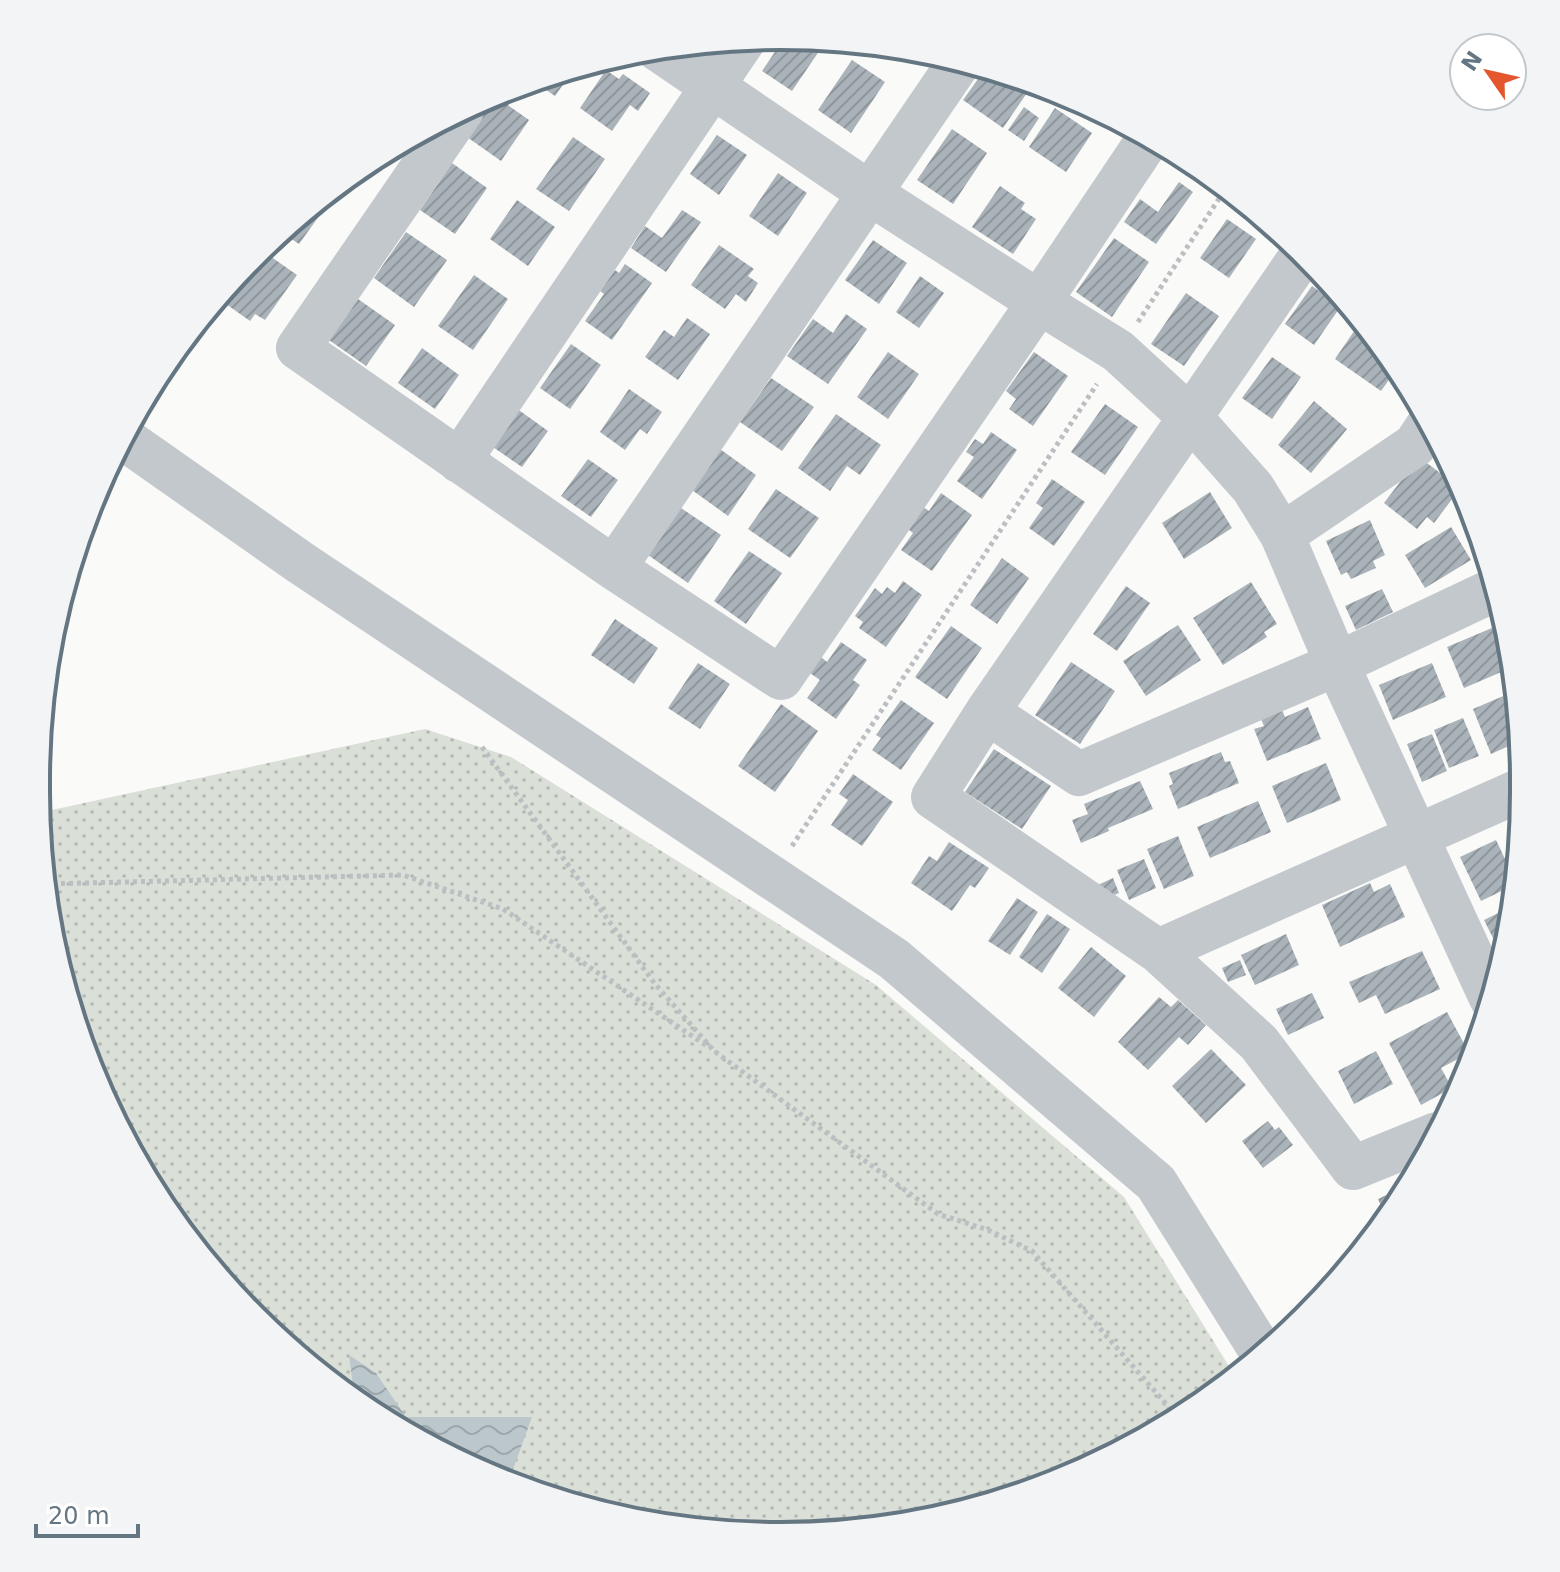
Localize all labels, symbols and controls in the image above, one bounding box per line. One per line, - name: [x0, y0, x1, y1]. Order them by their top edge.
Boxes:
- north arrow: [1448, 32, 1528, 112]
- text: N: [1456, 46, 1487, 76]
- scale bar: [36, 1488, 138, 1538]
- text: 20 m: [48, 1502, 110, 1530]

